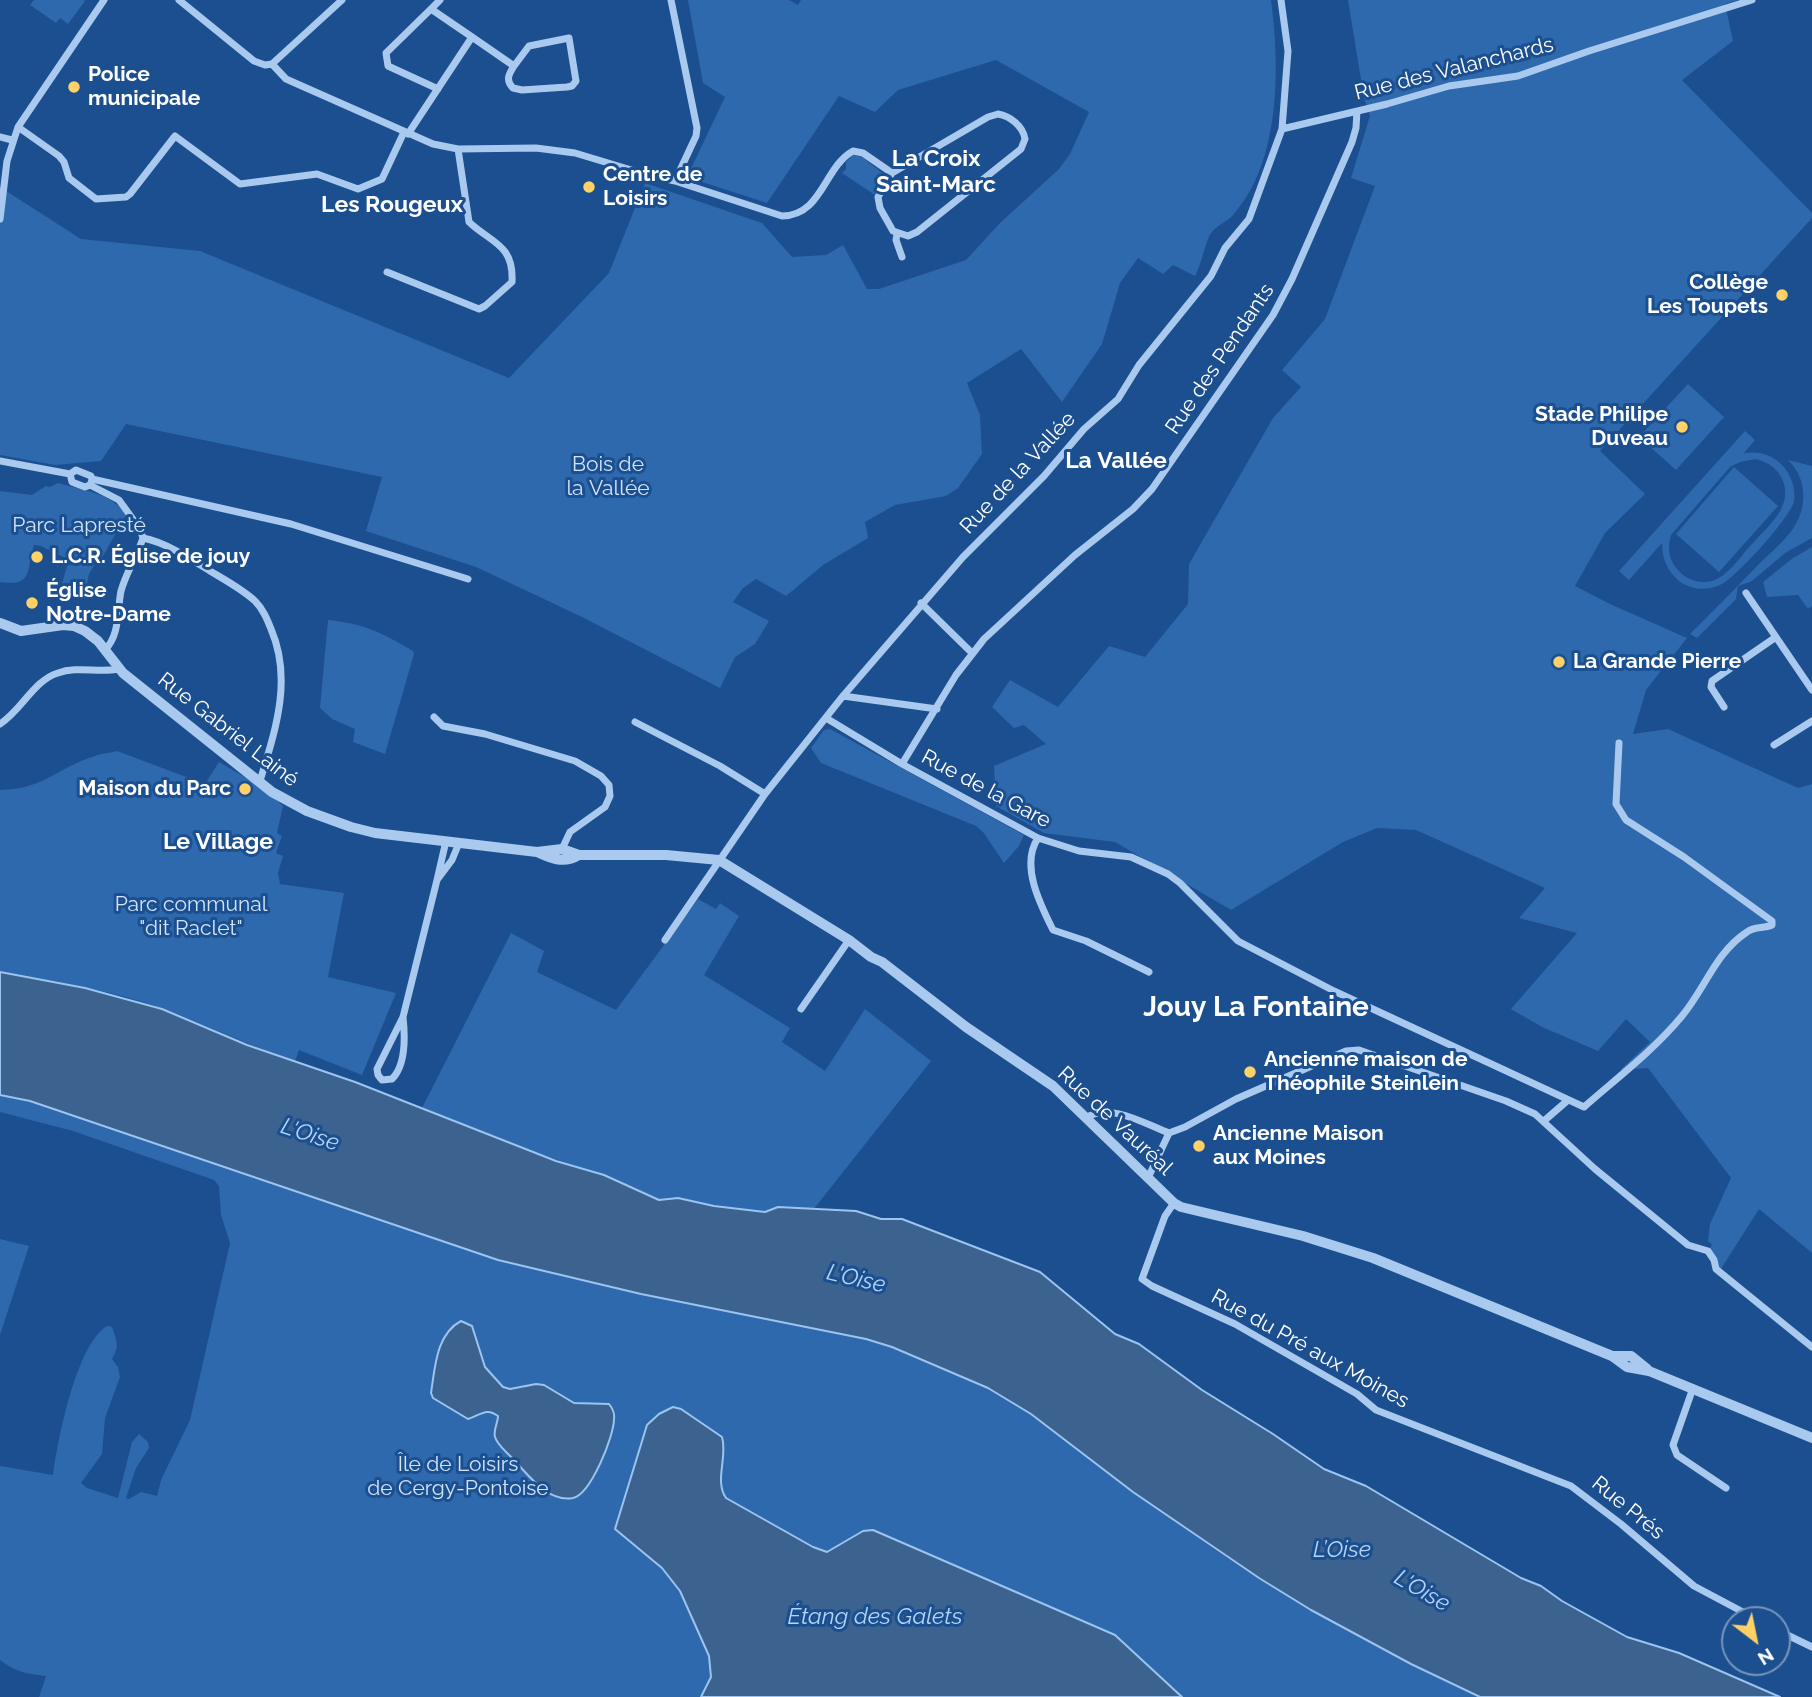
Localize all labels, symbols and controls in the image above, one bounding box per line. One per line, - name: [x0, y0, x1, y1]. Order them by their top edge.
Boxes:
- street label: Rue des Valanchards: [1352, 32, 1556, 106]
- place label: Police municipale: [88, 62, 200, 112]
- marker: Police municipale: [66, 79, 82, 95]
- district label: La Croix Saint-Marc: [876, 145, 996, 199]
- place label: Centre de Loisirs: [603, 162, 702, 212]
- marker: Centre de Loisirs: [581, 179, 597, 195]
- district label: Les Rougeux: [321, 191, 463, 219]
- place label: Collège Les Toupets: [1647, 270, 1768, 320]
- street label: Rue des Pendants: [1160, 279, 1280, 439]
- marker: Collège Les Toupets: [1774, 287, 1790, 303]
- place label: Stade Philipe Duveau: [1535, 402, 1668, 452]
- street label: Rue de la Vallée: [955, 407, 1081, 539]
- marker: Stade Philipe Duveau: [1674, 419, 1690, 435]
- district label: La Vallée: [1065, 447, 1167, 475]
- park label: Bois de la Vallée: [566, 452, 650, 502]
- park label: Parc Lapresté: [12, 513, 146, 539]
- place label: L.C.R. Église de jouy: [51, 544, 250, 570]
- marker: L.C.R. Église de jouy: [29, 549, 45, 565]
- place label: Église Notre-Dame: [46, 578, 171, 628]
- marker: Église Notre-Dame: [24, 595, 40, 611]
- place label: La Grande Pierre: [1573, 649, 1741, 675]
- marker: La Grande Pierre: [1551, 654, 1567, 670]
- street label: Rue Gabriel Lainé: [153, 667, 303, 793]
- street label: Rue de la Gare: [917, 744, 1055, 834]
- place label: Maison du Parc: [78, 776, 231, 802]
- marker: Maison du Parc: [237, 781, 253, 797]
- district label: Le Village: [163, 828, 273, 856]
- park label: Parc communal "dit Raclet": [115, 892, 267, 942]
- district label: Jouy La Fontaine: [1143, 991, 1369, 1025]
- place label: Ancienne maison de Théophile Steinlein: [1264, 1047, 1467, 1097]
- street label: Rue de Vauréal: [1052, 1061, 1178, 1181]
- marker: Ancienne maison de Théophile Steinlein: [1242, 1064, 1258, 1080]
- water label: L'Oise: [277, 1113, 343, 1157]
- place label: Ancienne Maison aux Moines: [1213, 1121, 1384, 1171]
- marker: Ancienne Maison aux Moines: [1191, 1138, 1207, 1154]
- water label: L'Oise: [824, 1259, 888, 1299]
- street label: Rue du Pré aux Moines: [1207, 1284, 1413, 1414]
- park label: Île de Loisirs de Cergy-Pontoise: [367, 1452, 549, 1502]
- street label: Rue Prés: [1587, 1471, 1669, 1545]
- water label: L’Oise: [1313, 1536, 1371, 1564]
- water label: L'Oise: [1389, 1564, 1455, 1618]
- water label: Étang des Galets: [788, 1603, 962, 1631]
- north arrow: [1721, 1606, 1791, 1676]
- text: N: [1754, 1644, 1778, 1670]

